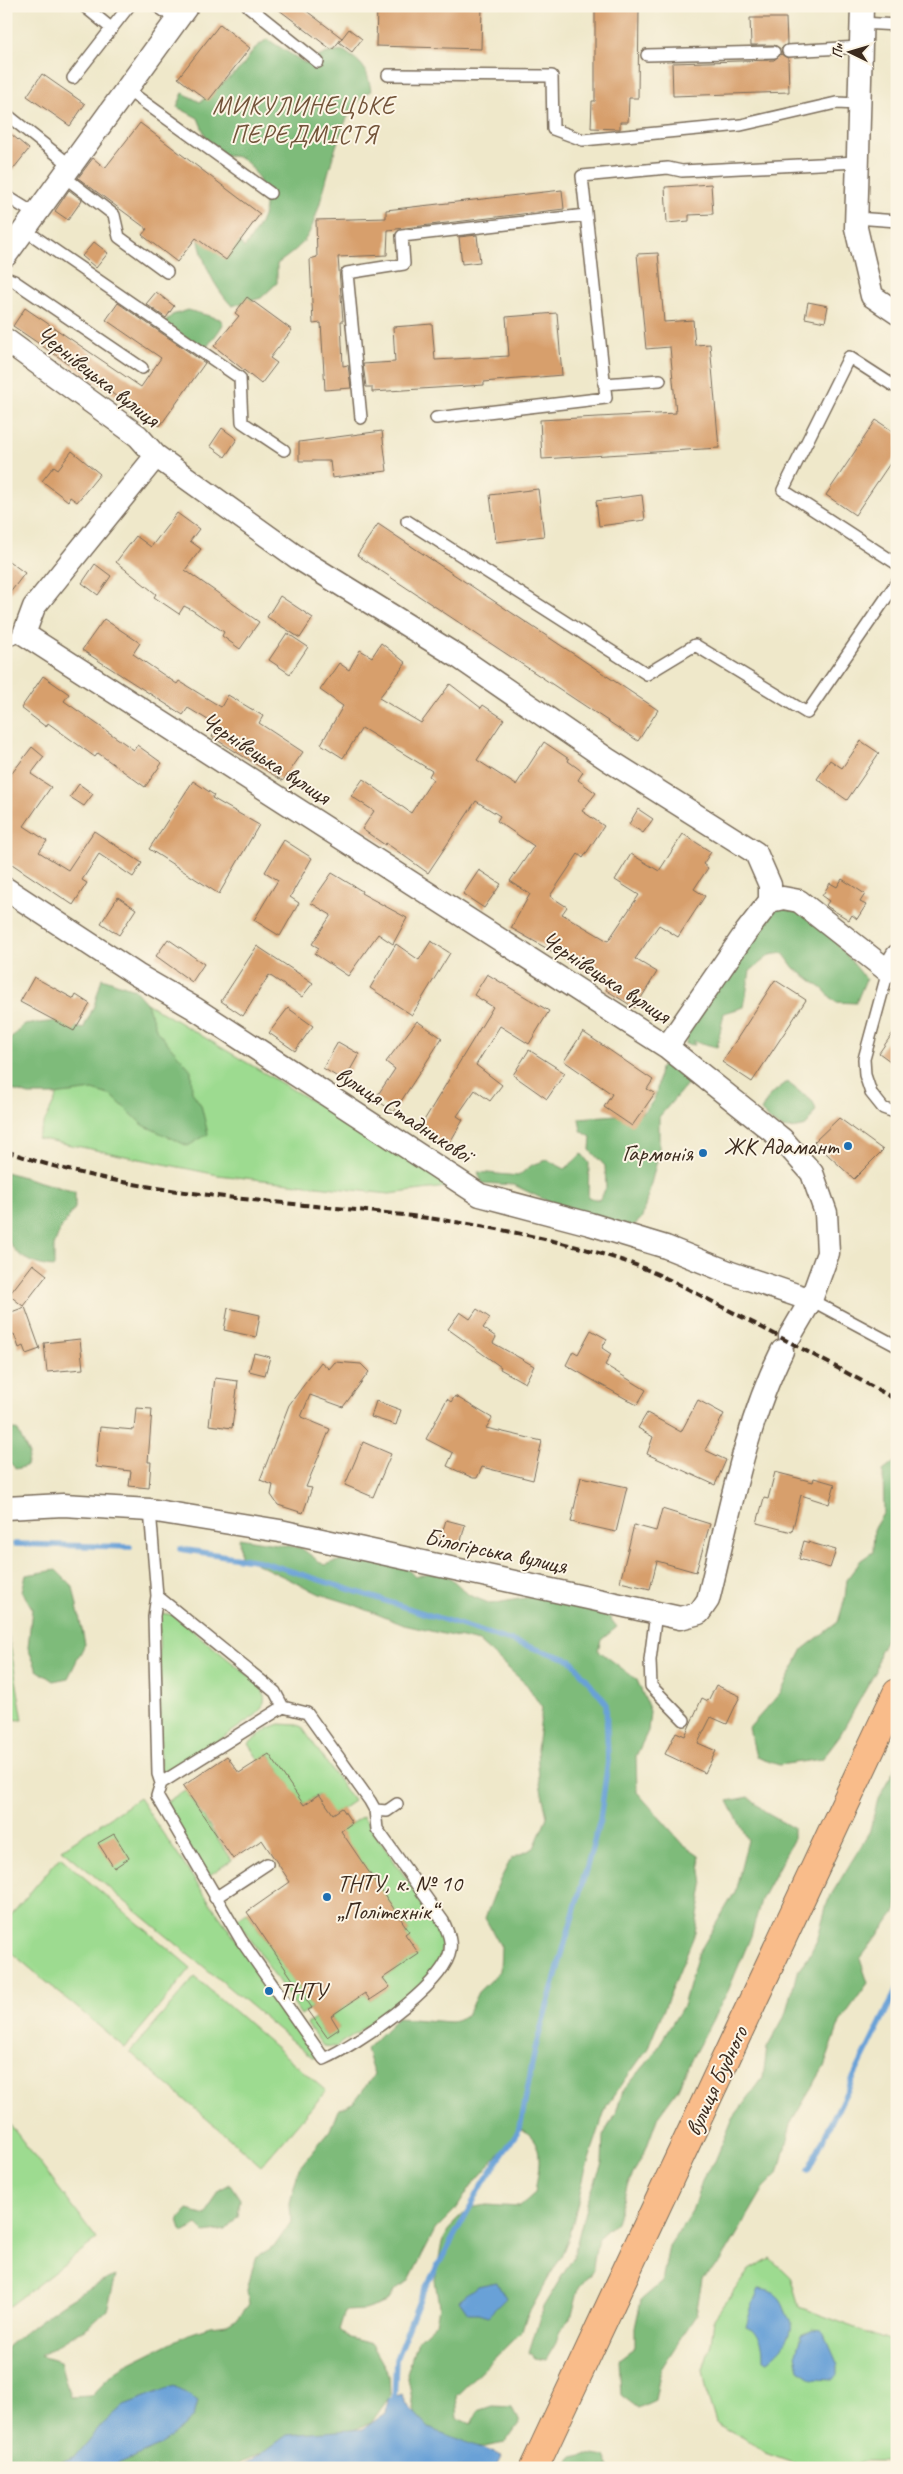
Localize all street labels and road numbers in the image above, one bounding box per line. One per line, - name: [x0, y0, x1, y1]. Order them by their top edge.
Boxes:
- street label: Чернівецька вулиця: [30, 319, 167, 434]
- street label: Чернівецька вулиця: [196, 705, 338, 812]
- street label: Чернівецька вулиця: [536, 924, 678, 1031]
- street label: вулиця Стадникової: [330, 1059, 482, 1172]
- street label: Білогірська вулиця: [422, 1521, 571, 1581]
- street label: вулиця Будного: [678, 2020, 755, 2141]

